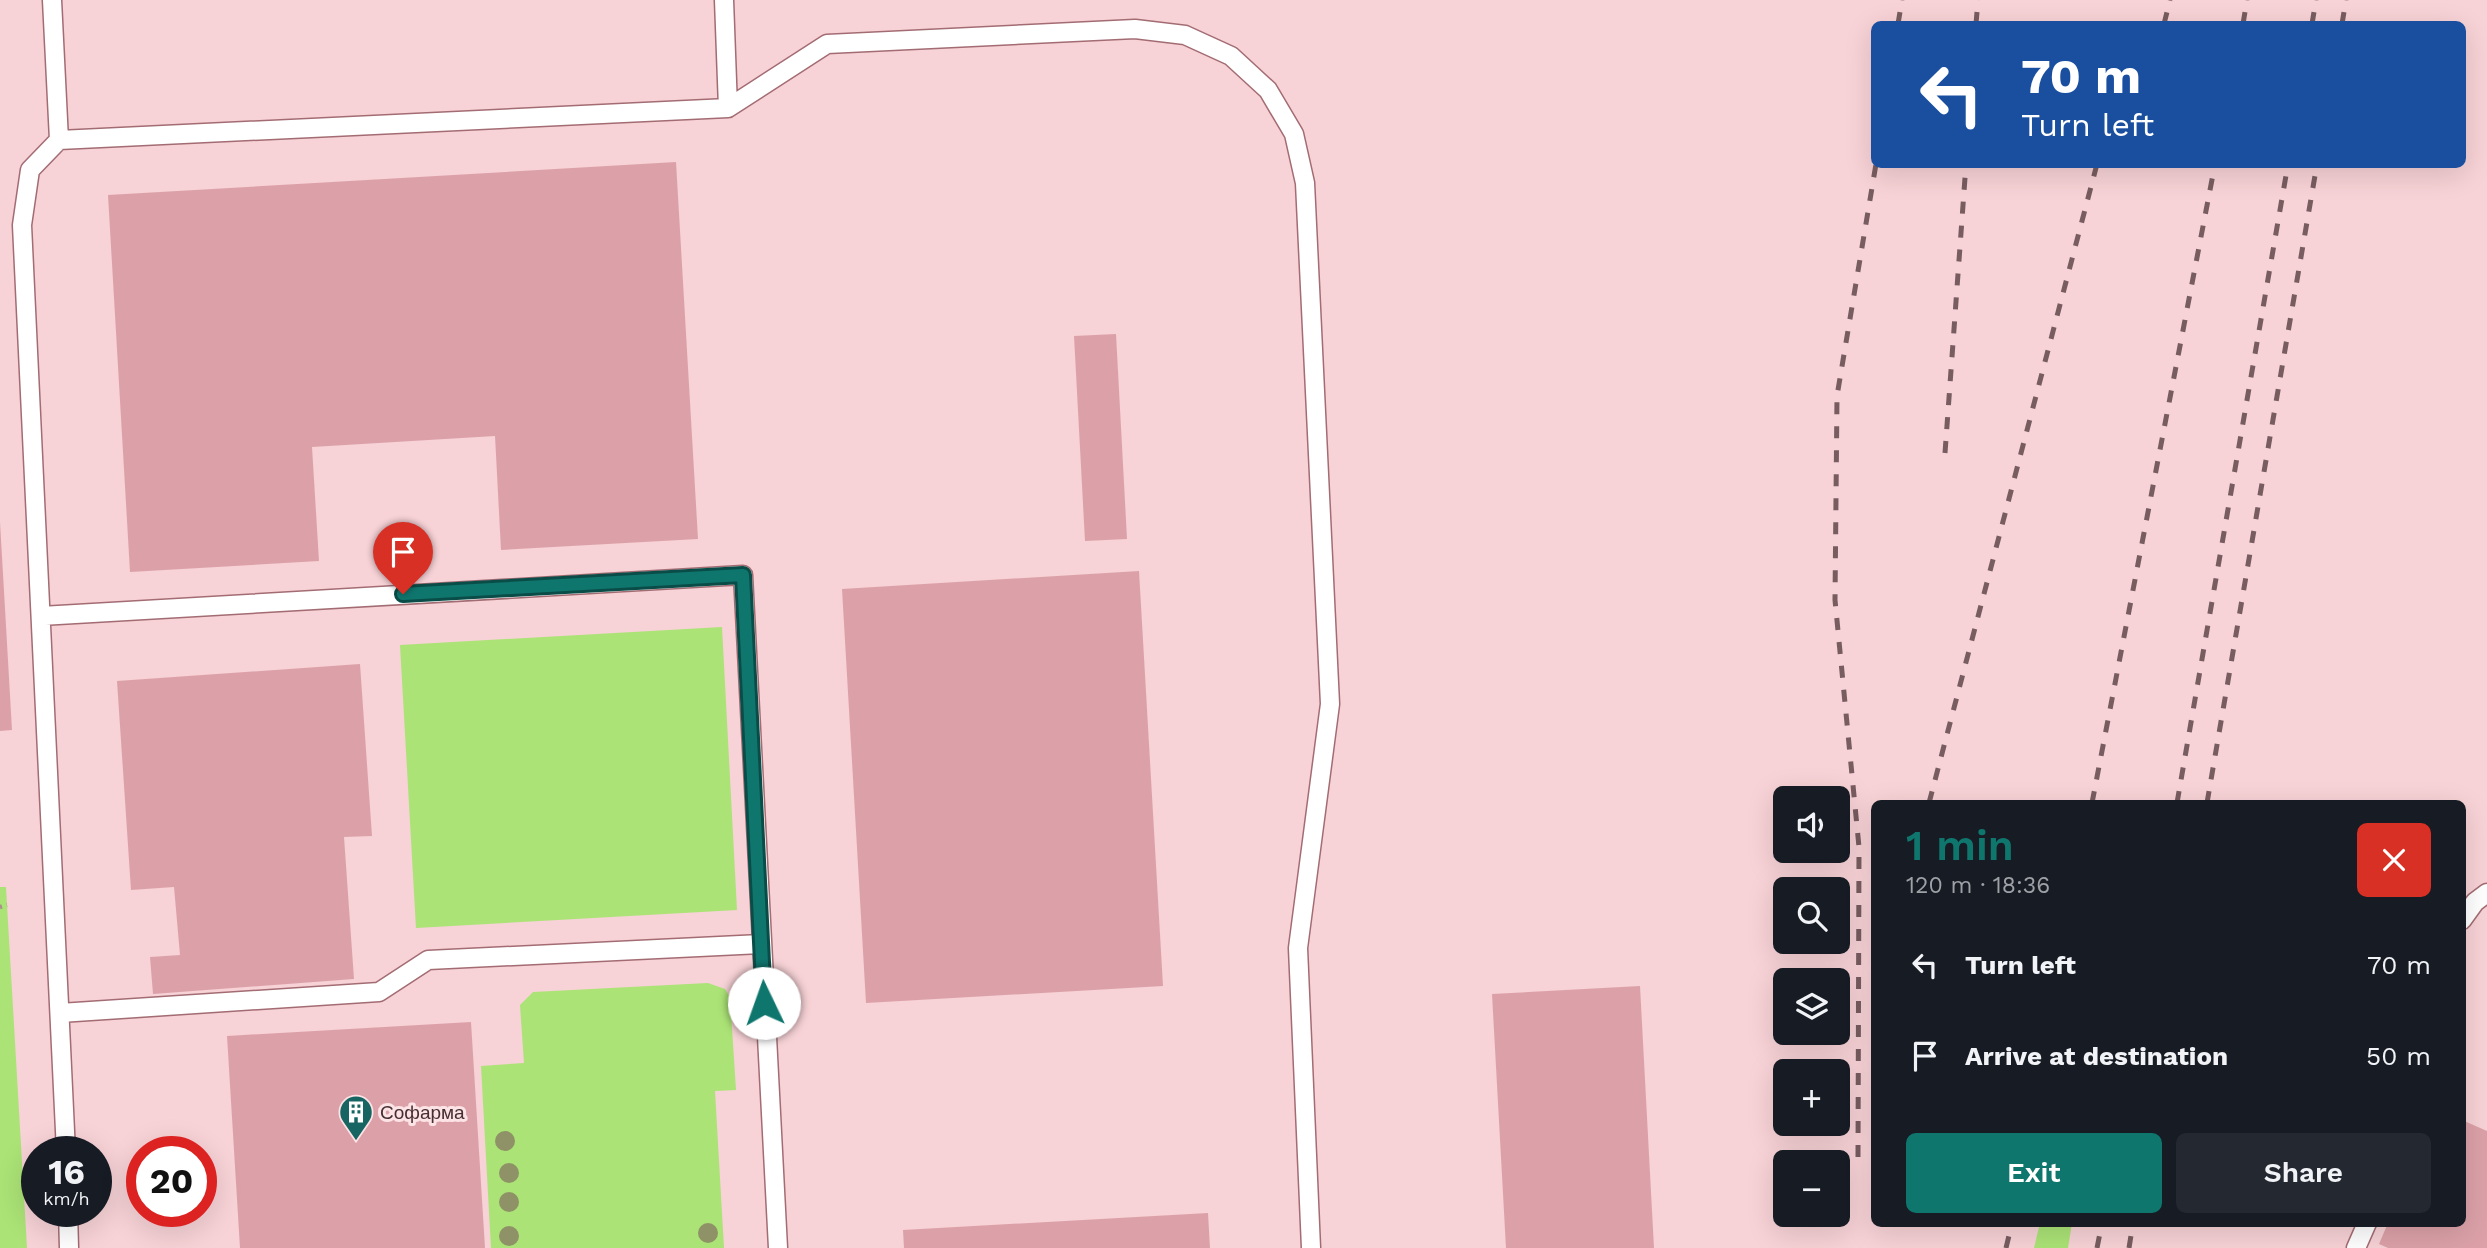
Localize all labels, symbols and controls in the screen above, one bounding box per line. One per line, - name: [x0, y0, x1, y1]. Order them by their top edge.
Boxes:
- text: 70 m: [2021, 47, 2141, 105]
- icon: left: [1906, 49, 1997, 140]
- text: Turn left: [2021, 106, 2154, 144]
- pin: [373, 522, 433, 594]
- icon: arrive: [384, 533, 422, 571]
- map controls: [1773, 786, 1850, 1227]
- button: sound: [1773, 786, 1850, 863]
- text: 1 min: [1906, 821, 2014, 870]
- button: close: [2357, 823, 2431, 897]
- text: 120 m · 18:36: [1906, 872, 2050, 899]
- button: search: [1773, 877, 1850, 954]
- icon: left: [1906, 946, 1944, 984]
- text: Turn left: [1965, 950, 2076, 980]
- text: 70 m: [2367, 950, 2431, 980]
- position arrow: [727, 966, 801, 1040]
- button: layers: [1773, 968, 1850, 1045]
- icon: arrive: [1906, 1037, 1944, 1075]
- text: Arrive at destination: [1965, 1041, 2228, 1071]
- text: 50 m: [2366, 1041, 2431, 1071]
- button: +: [1773, 1059, 1850, 1136]
- building icon: Софарма: [337, 1093, 375, 1142]
- place label: Софарма: [380, 1101, 465, 1124]
- button: Exit: [1906, 1133, 2162, 1213]
- button: Share: [2176, 1133, 2431, 1213]
- speed limit sign: 20: [126, 1136, 217, 1227]
- button: −: [1773, 1150, 1850, 1227]
- text: 16: [48, 1151, 85, 1193]
- text: km/h: [43, 1188, 90, 1209]

